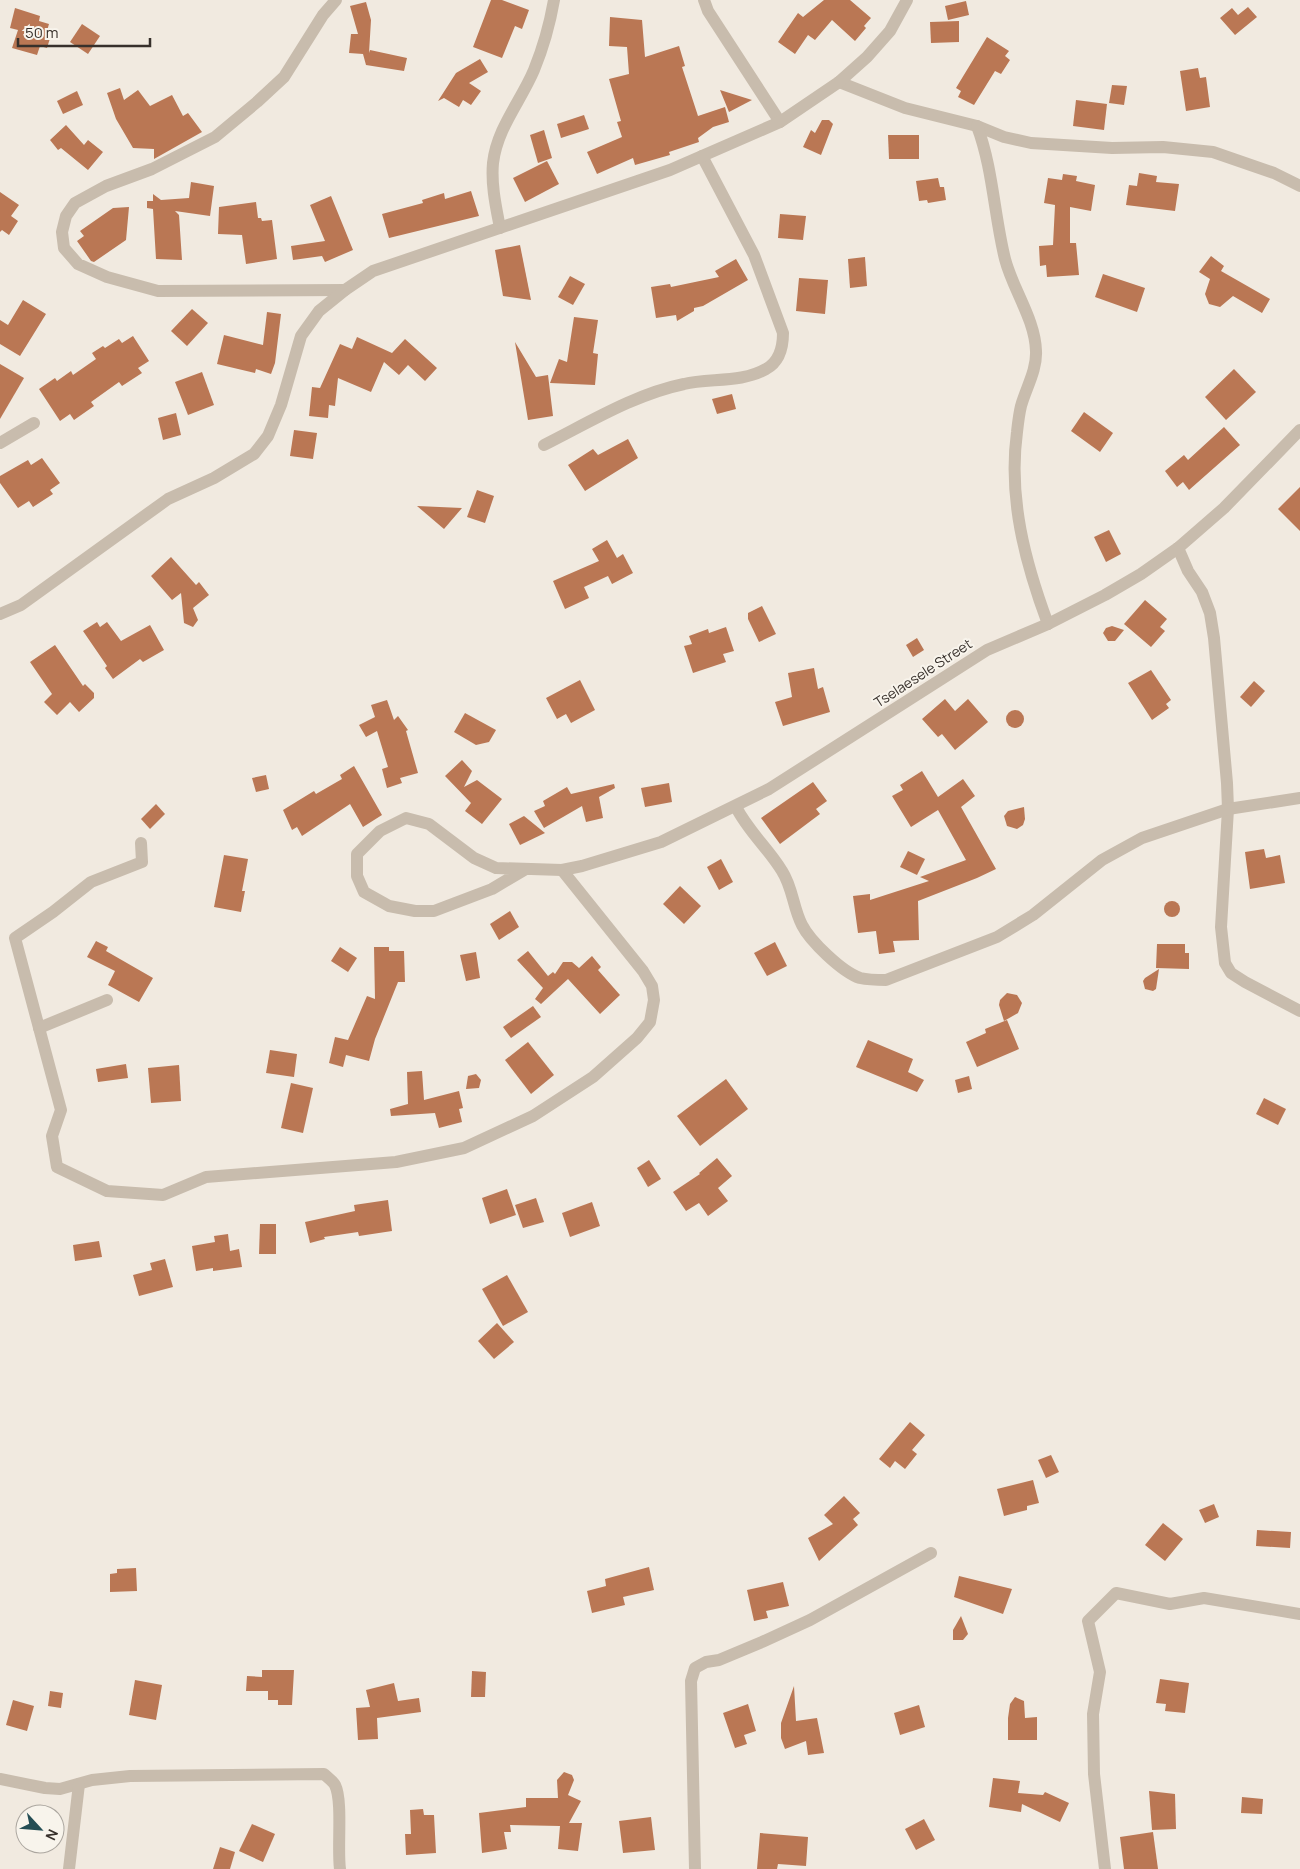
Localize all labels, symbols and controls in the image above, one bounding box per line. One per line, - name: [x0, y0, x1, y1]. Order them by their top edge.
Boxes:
- scale bar: [18, 15, 150, 47]
- text: 50 m: [25, 22, 59, 43]
- street label: Tselaesele Street: [870, 634, 976, 711]
- north arrow: [15, 1804, 65, 1854]
- text: N: [41, 1826, 63, 1844]

